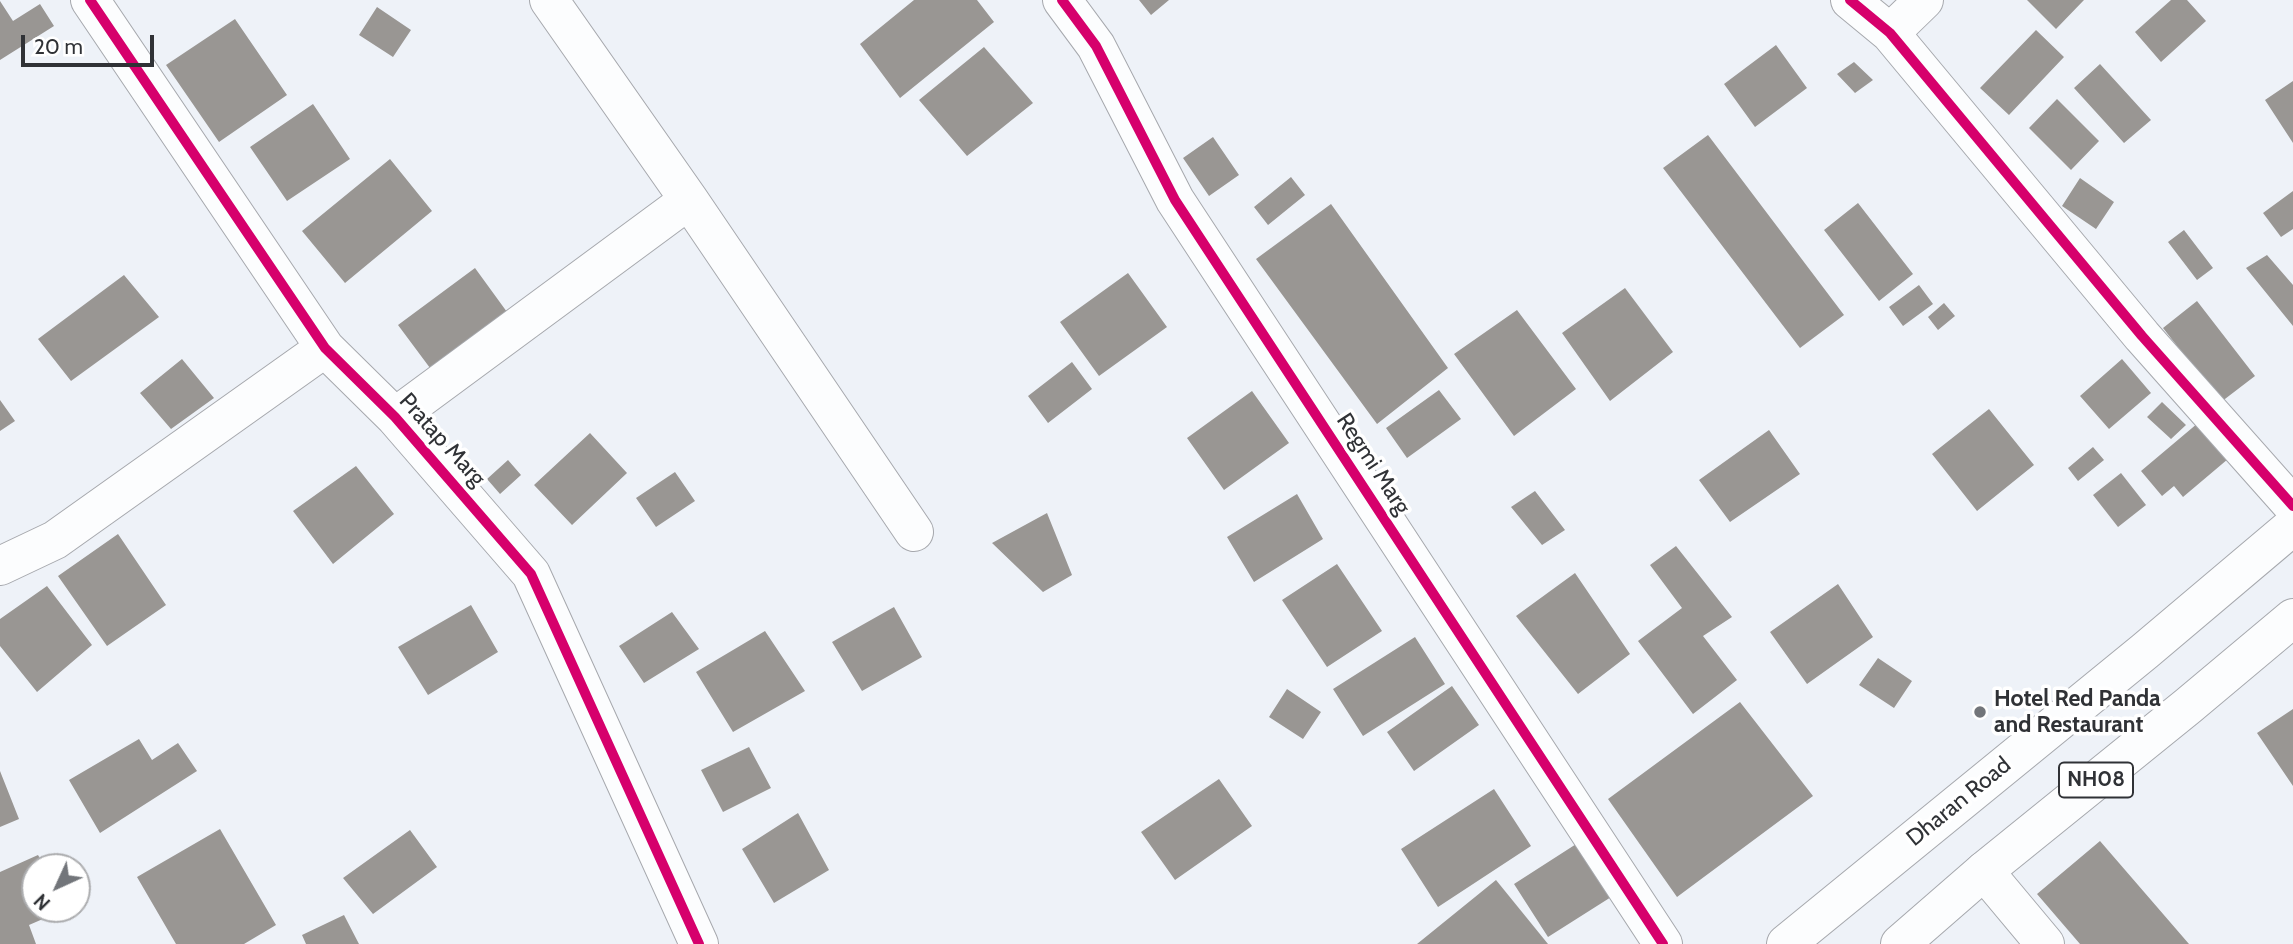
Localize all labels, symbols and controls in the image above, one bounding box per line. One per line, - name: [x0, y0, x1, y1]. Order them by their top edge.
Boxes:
- scale bar: [24, 21, 158, 65]
- text: 20 m: [34, 34, 83, 59]
- street label: Pratap Marg: [393, 388, 491, 492]
- street label: Regmi Marg: [1330, 408, 1416, 520]
- place label: Hotel Red Panda and Restaurant: [1994, 685, 2161, 739]
- marker: Hotel Red Panda and Restaurant: [1972, 704, 1988, 720]
- street label: Dharan Road: [1901, 752, 2017, 852]
- road number: NH08: [2059, 762, 2133, 798]
- north arrow: [21, 853, 91, 923]
- text: N: [29, 889, 55, 915]

